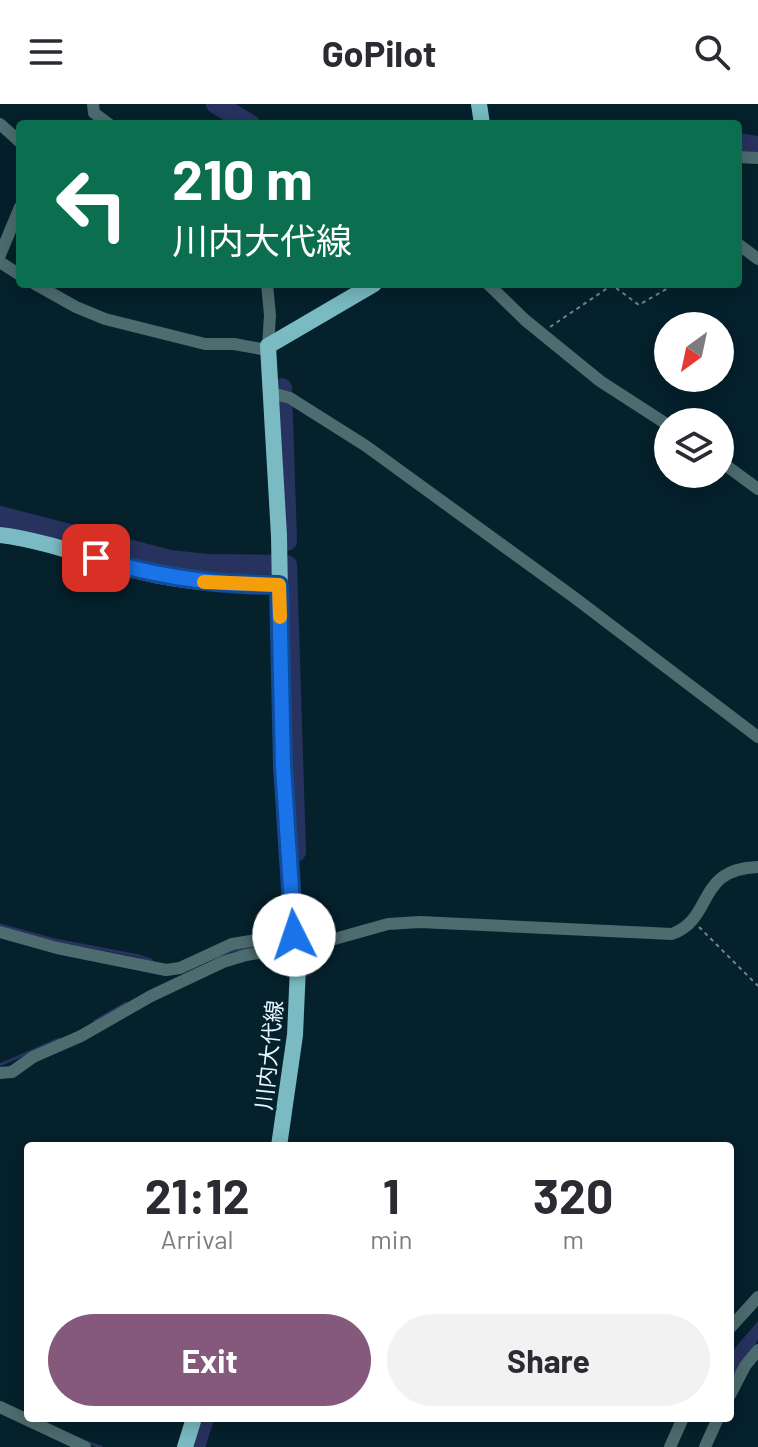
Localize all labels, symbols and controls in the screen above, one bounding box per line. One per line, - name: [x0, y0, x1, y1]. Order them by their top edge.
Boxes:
- icon: menu: [24, 30, 68, 74]
- icon: search: [690, 30, 734, 74]
- text: GoPilot: [322, 31, 436, 74]
- text: 210 m: [172, 144, 313, 211]
- icon: left: [40, 152, 144, 256]
- text: 川内大代線: [172, 218, 352, 261]
- north arrow: [654, 312, 734, 392]
- map controls: [654, 312, 734, 488]
- button: layers: [654, 408, 734, 488]
- pin: [62, 524, 130, 592]
- icon: arrive: [74, 536, 118, 580]
- position arrow: [252, 893, 336, 977]
- street label: 川内大代線: [249, 999, 287, 1111]
- text: 21:12: [145, 1166, 250, 1224]
- text: 1: [383, 1166, 400, 1224]
- text: 320: [533, 1166, 613, 1224]
- text: Arrival: [161, 1223, 233, 1254]
- text: min: [370, 1223, 412, 1254]
- text: m: [562, 1223, 584, 1254]
- button: Exit: [48, 1314, 371, 1406]
- button: Share: [387, 1314, 710, 1406]

